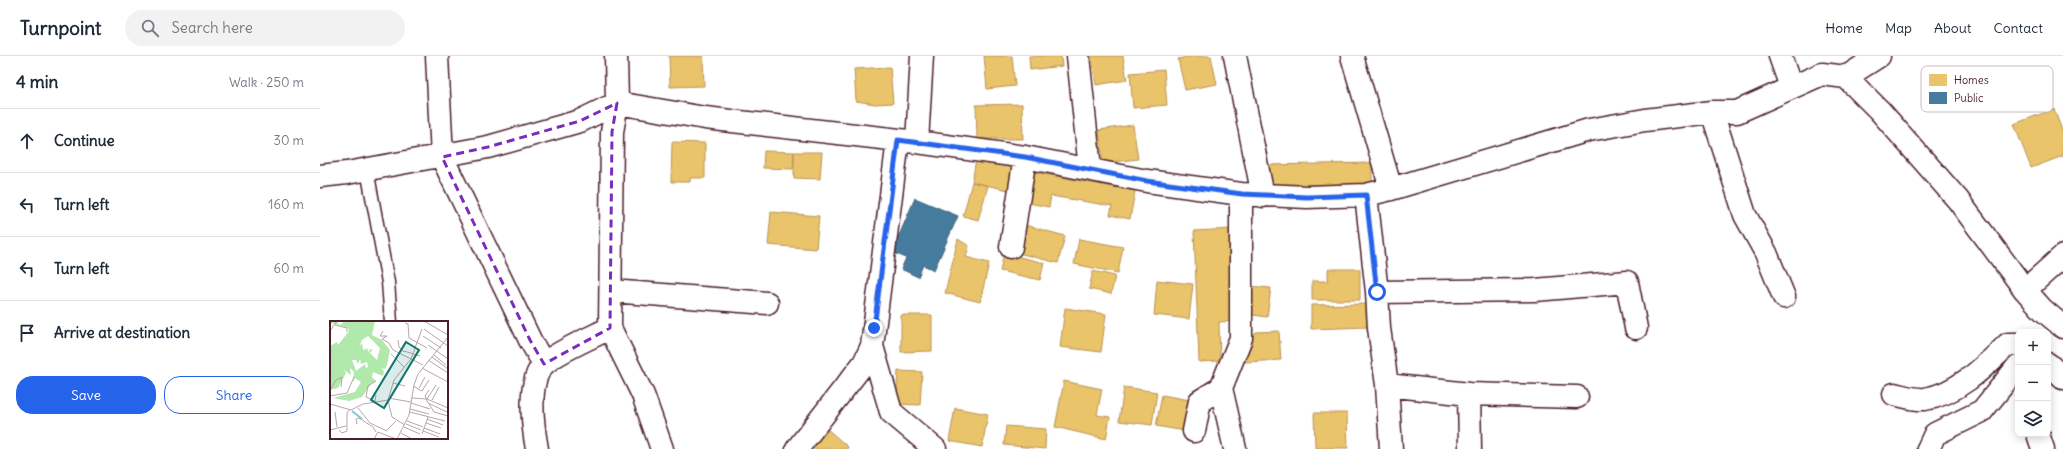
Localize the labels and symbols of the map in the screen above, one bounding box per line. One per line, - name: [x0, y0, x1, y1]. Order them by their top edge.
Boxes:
- legend: [1921, 66, 2053, 112]
- text: Homes: [1954, 73, 1989, 87]
- text: Public: [1954, 91, 1984, 105]
- route start: [1368, 283, 1386, 301]
- route end: [865, 319, 883, 337]
- inset map: [330, 321, 448, 439]

